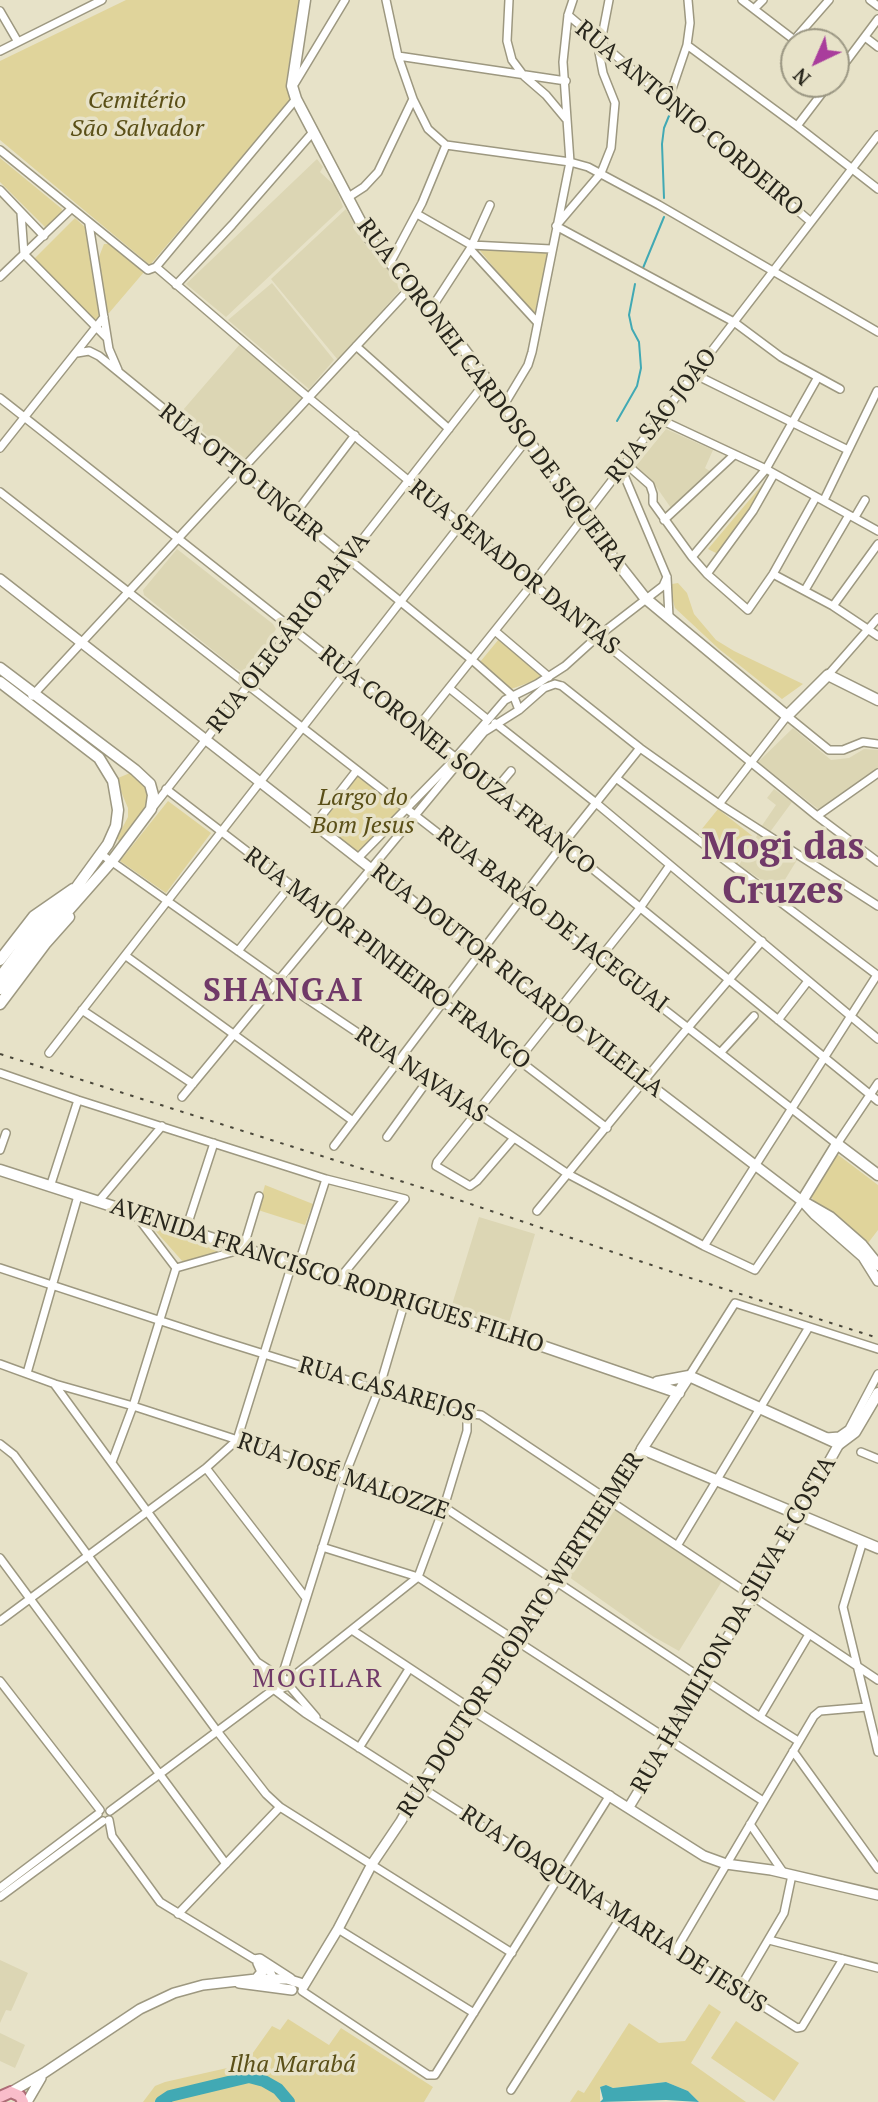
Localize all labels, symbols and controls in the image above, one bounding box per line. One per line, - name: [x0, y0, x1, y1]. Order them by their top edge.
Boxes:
- street label: RUA ANTÔNIO CORDEIRO: [569, 15, 809, 223]
- north arrow: [780, 28, 850, 98]
- park label: Cemitério São Salvador: [70, 87, 204, 143]
- street label: RUA CORONEL CARDOSO DE SIQUEIRA: [350, 213, 634, 577]
- street label: RUA SÃO JOÃO: [601, 343, 723, 489]
- street label: RUA OTTO UNGER: [153, 398, 329, 548]
- street label: RUA SENADOR DANTAS: [403, 474, 625, 662]
- street label: RUA OLEGÁRIO PAIVA: [202, 527, 376, 739]
- street label: RUA CORONEL SOUZA FRANCO: [313, 641, 601, 881]
- park label: Largo do Bom Jesus: [311, 784, 415, 840]
- street label: RUA BARÃO DE JACEGUAI: [431, 821, 673, 1019]
- district label: Mogi das Cruzes: [701, 825, 865, 914]
- street label: RUA MAJOR PINHEIRO FRANCO: [238, 842, 536, 1076]
- street label: RUA DOUTOR RICARDO VILELLA: [365, 858, 669, 1104]
- district label: SHANGAI: [204, 973, 364, 1011]
- street label: RUA NAVAJAS: [350, 1020, 492, 1130]
- street label: AVENIDA FRANCISCO RODRIGUES FILHO: [107, 1192, 547, 1360]
- street label: RUA CASAREJOS: [295, 1351, 479, 1429]
- street label: RUA JOSÉ MALOZZE: [233, 1427, 453, 1527]
- street label: RUA DOUTOR DEODATO WERTHEIMER: [392, 1447, 650, 1823]
- street label: RUA HAMILTON DA SILVA E COSTA: [626, 1452, 842, 1798]
- district label: MOGILAR: [253, 1664, 383, 1696]
- street label: RUA JOAQUINA MARIA DE JESUS: [454, 1800, 772, 2020]
- park label: Ilha Marabá: [228, 2051, 356, 2079]

